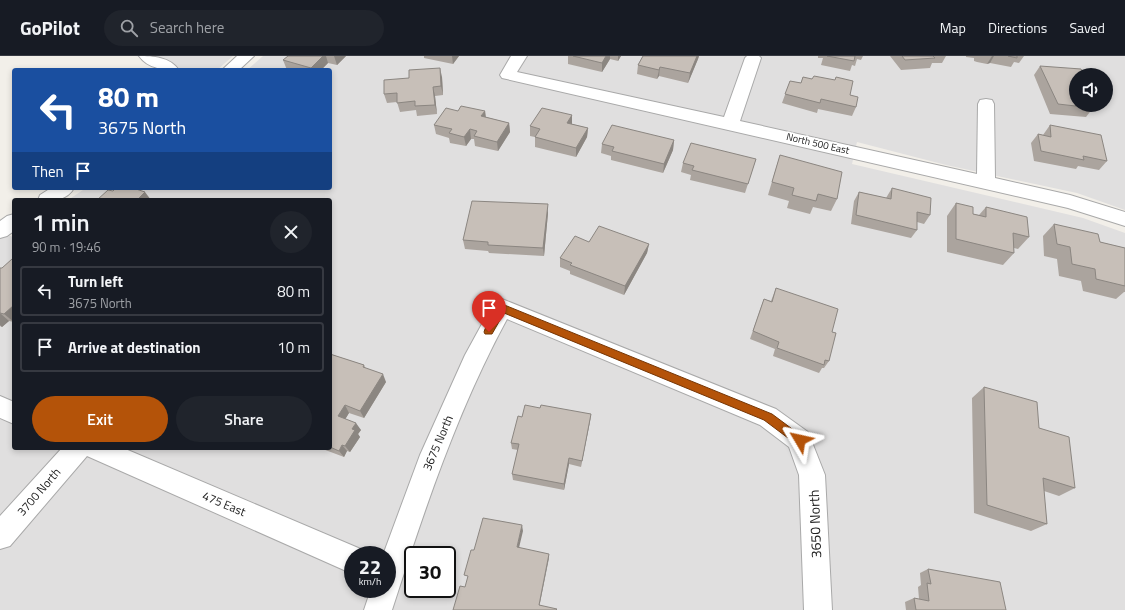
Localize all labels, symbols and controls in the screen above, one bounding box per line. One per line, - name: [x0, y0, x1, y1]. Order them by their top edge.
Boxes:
- search box: [104, 10, 384, 46]
- text: GoPilot: [20, 13, 80, 42]
- text: Search here: [150, 16, 224, 39]
- icon: search: [118, 17, 140, 39]
- text: Map: [940, 17, 966, 38]
- text: Directions: [988, 17, 1047, 38]
- text: Saved: [1069, 17, 1105, 38]
- map controls: [1069, 68, 1113, 112]
- button: sound: [1069, 68, 1113, 112]
- text: 80 m: [98, 75, 159, 118]
- icon: left: [32, 84, 84, 136]
- text: 3675 North: [98, 114, 186, 141]
- street label: North 500 East: [785, 129, 851, 158]
- text: Then: [32, 160, 64, 183]
- icon: arrive: [72, 160, 94, 182]
- text: 1 min: [32, 204, 90, 240]
- button: close: [270, 211, 312, 253]
- text: 90 m · 19:46: [32, 237, 101, 257]
- text: Turn left: [68, 270, 123, 293]
- icon: left: [34, 280, 56, 302]
- text: 80 m: [277, 280, 310, 303]
- pin: [472, 291, 506, 332]
- text: 3675 North: [68, 293, 132, 313]
- icon: arrive: [478, 297, 500, 319]
- icon: arrive: [34, 336, 56, 358]
- text: Arrive at destination: [68, 336, 201, 359]
- text: 10 m: [277, 336, 310, 359]
- button: Exit: [32, 396, 168, 442]
- button: Share: [176, 396, 312, 442]
- street label: 3675 North: [417, 412, 458, 474]
- position arrow: [779, 419, 821, 461]
- street label: 3700 North: [12, 463, 65, 520]
- street label: 475 East: [200, 486, 249, 521]
- street label: 3650 North: [803, 489, 826, 559]
- speed limit sign: 30: [404, 546, 456, 598]
- text: 22: [359, 551, 381, 582]
- text: km/h: [359, 574, 381, 589]

